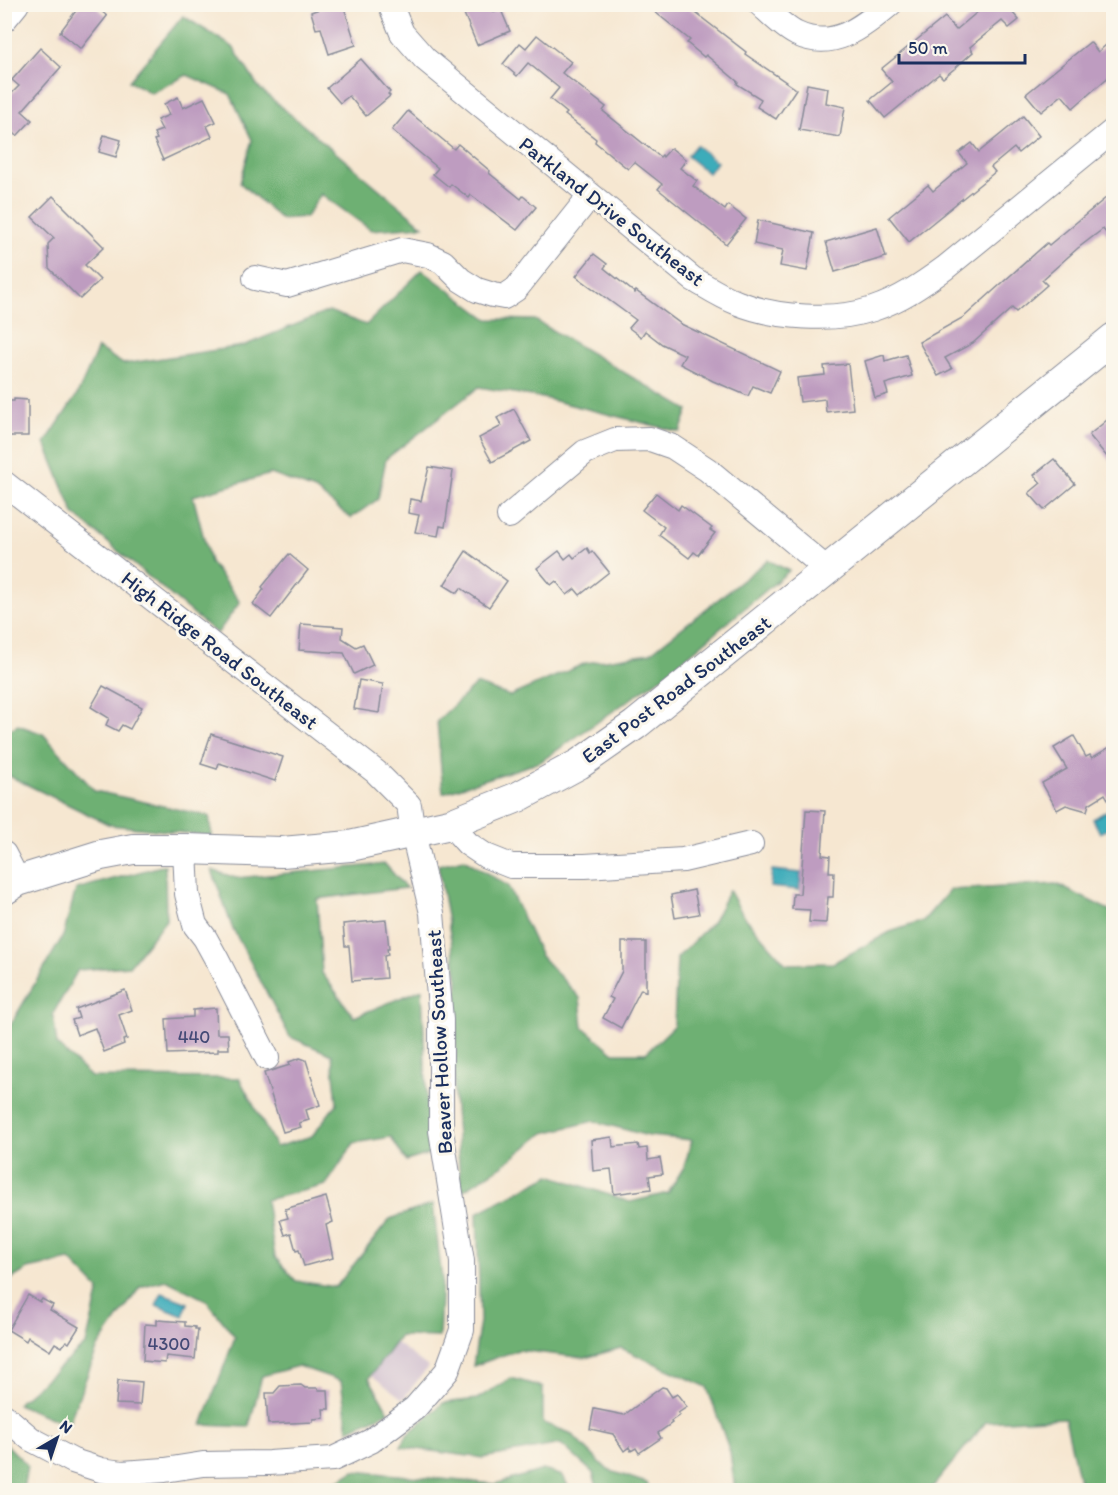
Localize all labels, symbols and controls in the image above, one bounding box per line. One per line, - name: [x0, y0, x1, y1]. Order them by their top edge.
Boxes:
- scale bar: [899, 27, 1025, 65]
- text: 50 m: [908, 37, 948, 59]
- street label: Parkland Drive Southeast: [514, 131, 710, 291]
- street label: High Ridge Road Southeast: [117, 565, 323, 735]
- street label: East Post Road Southeast: [576, 610, 776, 768]
- street label: Beaver Hollow Southeast: [421, 929, 457, 1155]
- house number: 440: [178, 1026, 210, 1048]
- house number: 4300: [148, 1333, 190, 1355]
- north arrow: [27, 1408, 87, 1468]
- text: N: [56, 1416, 76, 1438]

